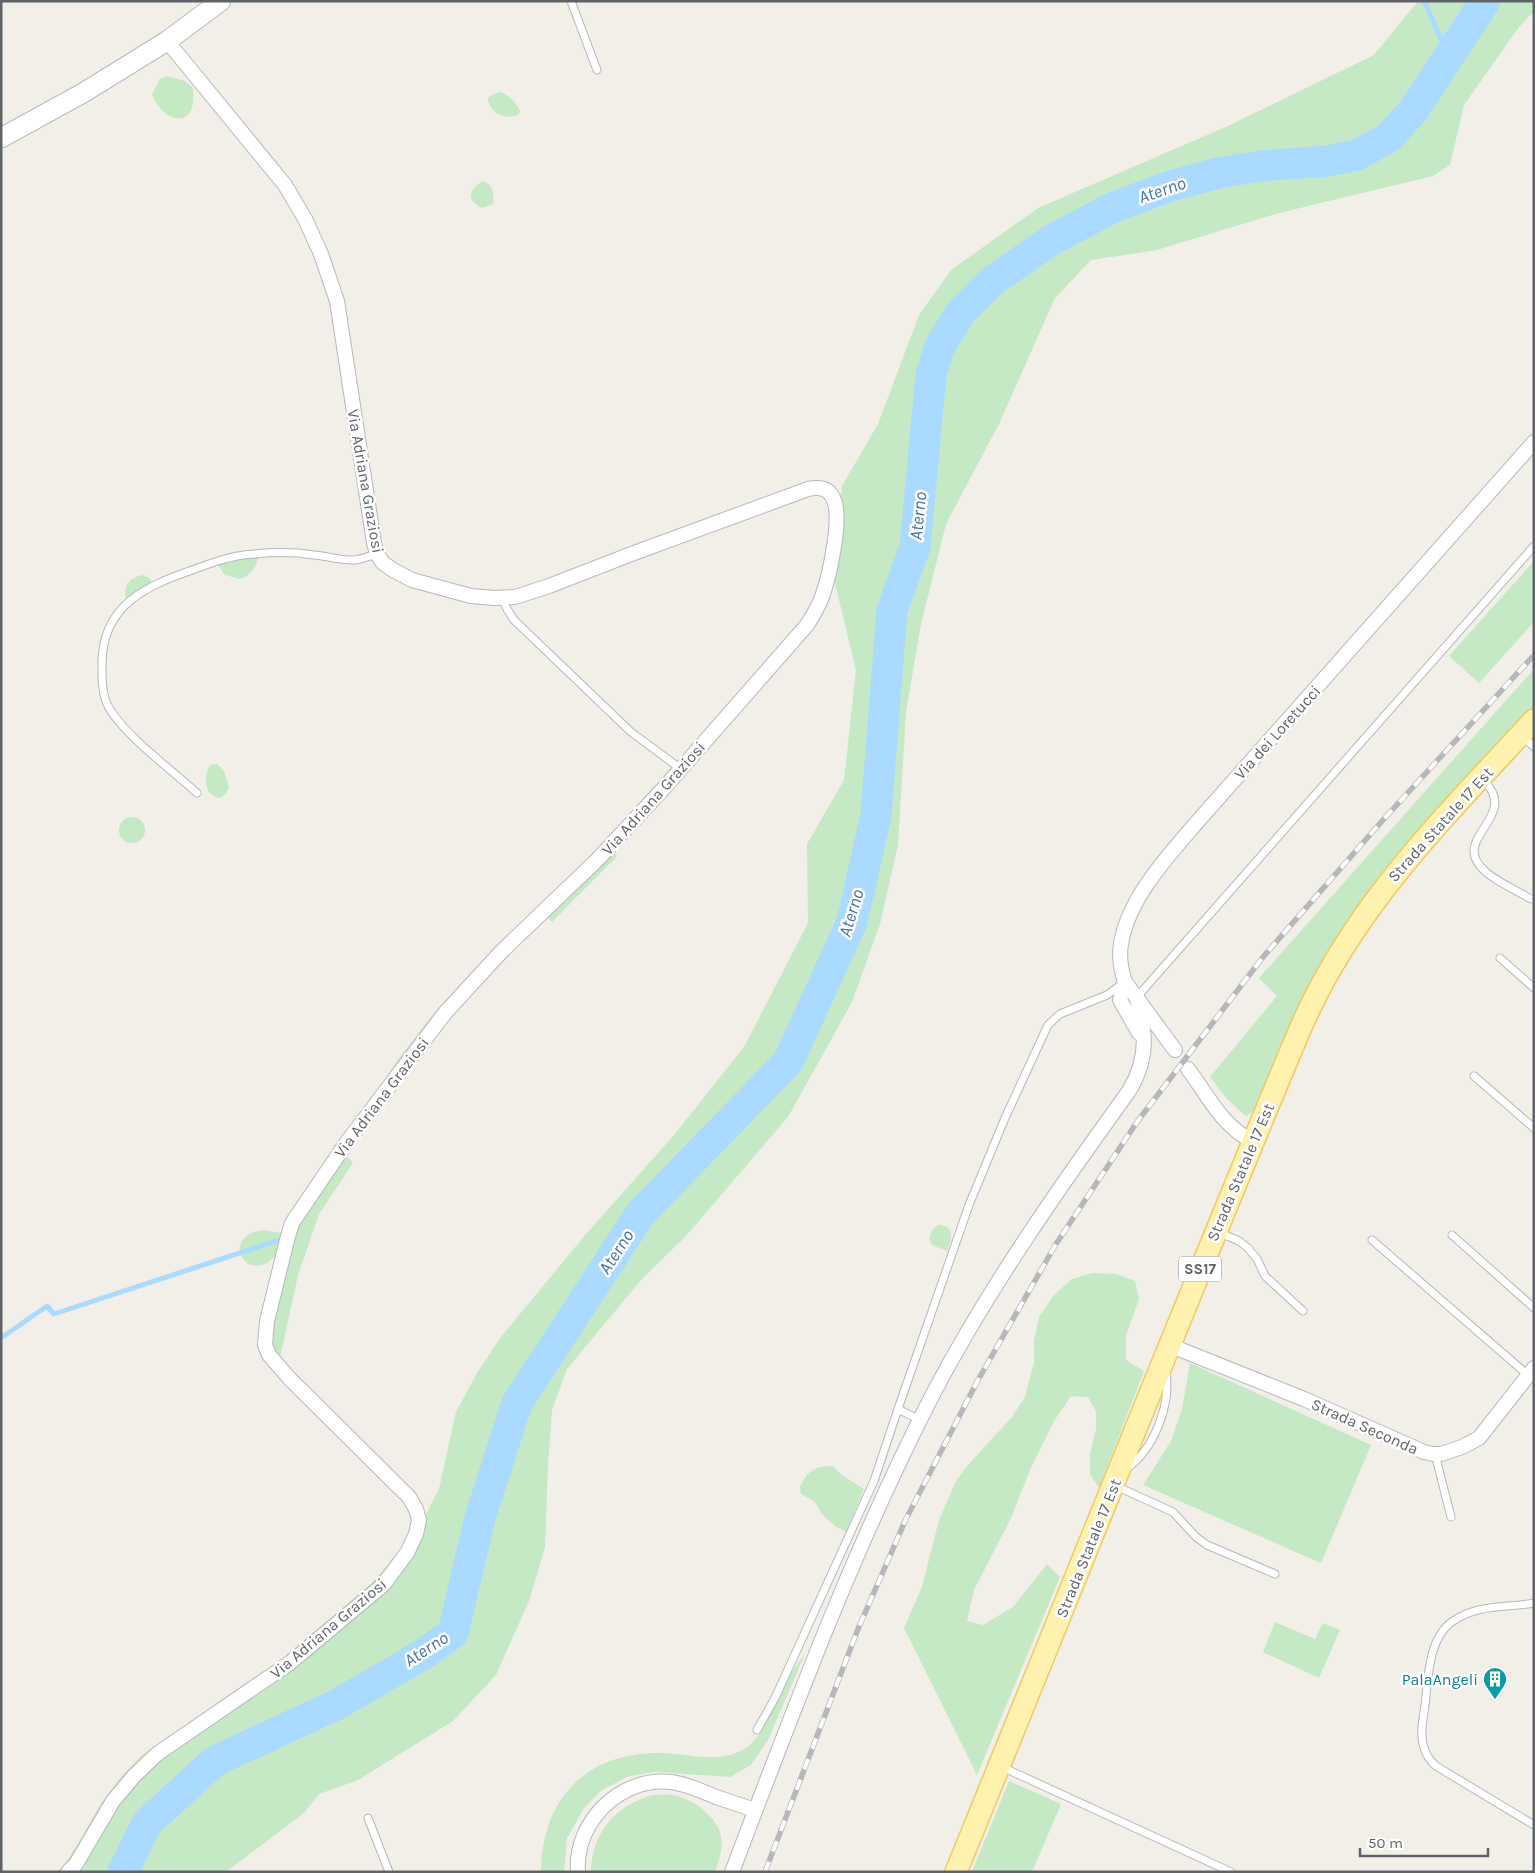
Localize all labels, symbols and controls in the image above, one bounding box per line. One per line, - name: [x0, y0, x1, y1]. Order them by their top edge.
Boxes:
- water label: Aterno: [1135, 172, 1189, 208]
- street label: Via Adriana Graziosi: [343, 408, 388, 555]
- water label: Aterno: [905, 491, 931, 541]
- street label: Via dei Loretucci: [1230, 681, 1325, 783]
- street label: Via Adriana Graziosi: [598, 738, 709, 859]
- street label: Strada Statale 17 Est: [1384, 763, 1497, 886]
- water label: Aterno: [833, 886, 869, 939]
- street label: Via Adriana Graziosi: [330, 1033, 433, 1161]
- street label: Strada Statale 17 Est: [1203, 1100, 1278, 1244]
- water label: Aterno: [594, 1226, 639, 1278]
- road number: SS17: [1179, 1256, 1221, 1282]
- street label: Strada Seconda: [1308, 1394, 1421, 1459]
- street label: Strada Statale 17 Est: [1052, 1476, 1125, 1620]
- street label: Via Adriana Graziosi: [266, 1574, 390, 1683]
- water label: Aterno: [400, 1626, 452, 1671]
- building icon: PalaAngeli: [1482, 1666, 1508, 1700]
- place label: PalaAngeli: [1402, 1670, 1478, 1689]
- scale bar: [1360, 1826, 1488, 1858]
- text: 50 m: [1368, 1834, 1403, 1852]

